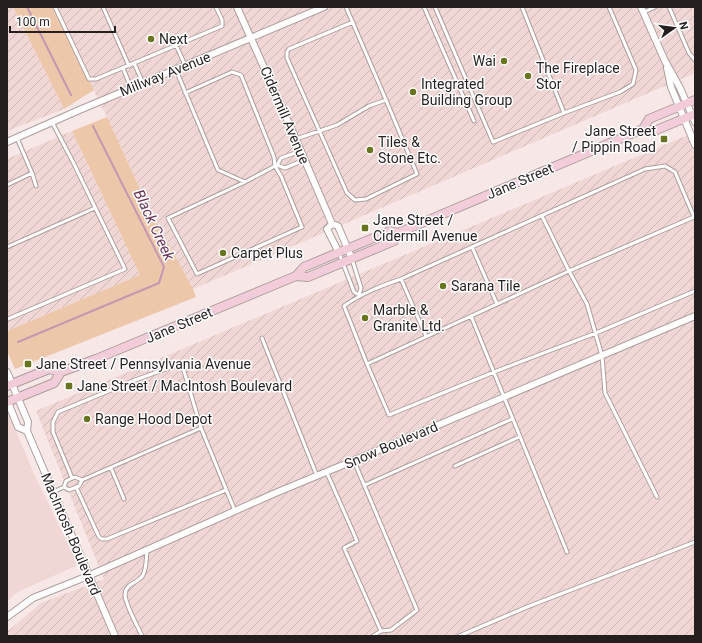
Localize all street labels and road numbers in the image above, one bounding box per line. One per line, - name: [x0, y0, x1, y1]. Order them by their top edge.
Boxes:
- street label: Millway Avenue: [117, 49, 213, 99]
- street label: Cidermill Avenue: [257, 64, 313, 166]
- street label: Jane Street: [484, 160, 556, 202]
- street label: Jane Street: [143, 304, 215, 346]
- street label: Snow Boulevard: [342, 418, 440, 472]
- street label: MacIntosh Boulevard: [38, 470, 104, 598]

